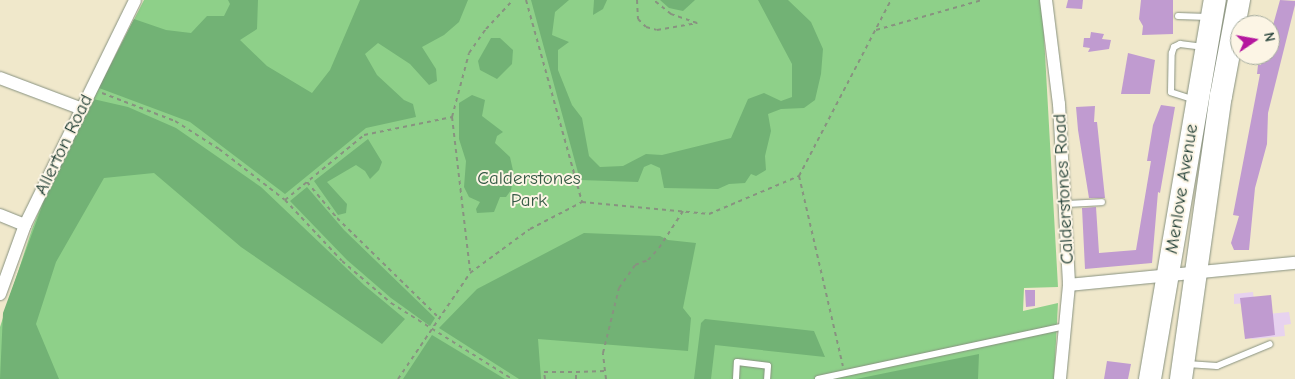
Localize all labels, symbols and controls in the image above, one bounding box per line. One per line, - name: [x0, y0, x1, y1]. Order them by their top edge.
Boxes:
- north arrow: [1230, 15, 1280, 65]
- text: N: [1260, 31, 1278, 43]
- street label: Allerton Road: [30, 91, 98, 199]
- street label: Calderstones Road: [1049, 113, 1079, 265]
- street label: Menlove Avenue: [1160, 122, 1204, 256]
- park label: Calderstones Park: [477, 168, 581, 212]

